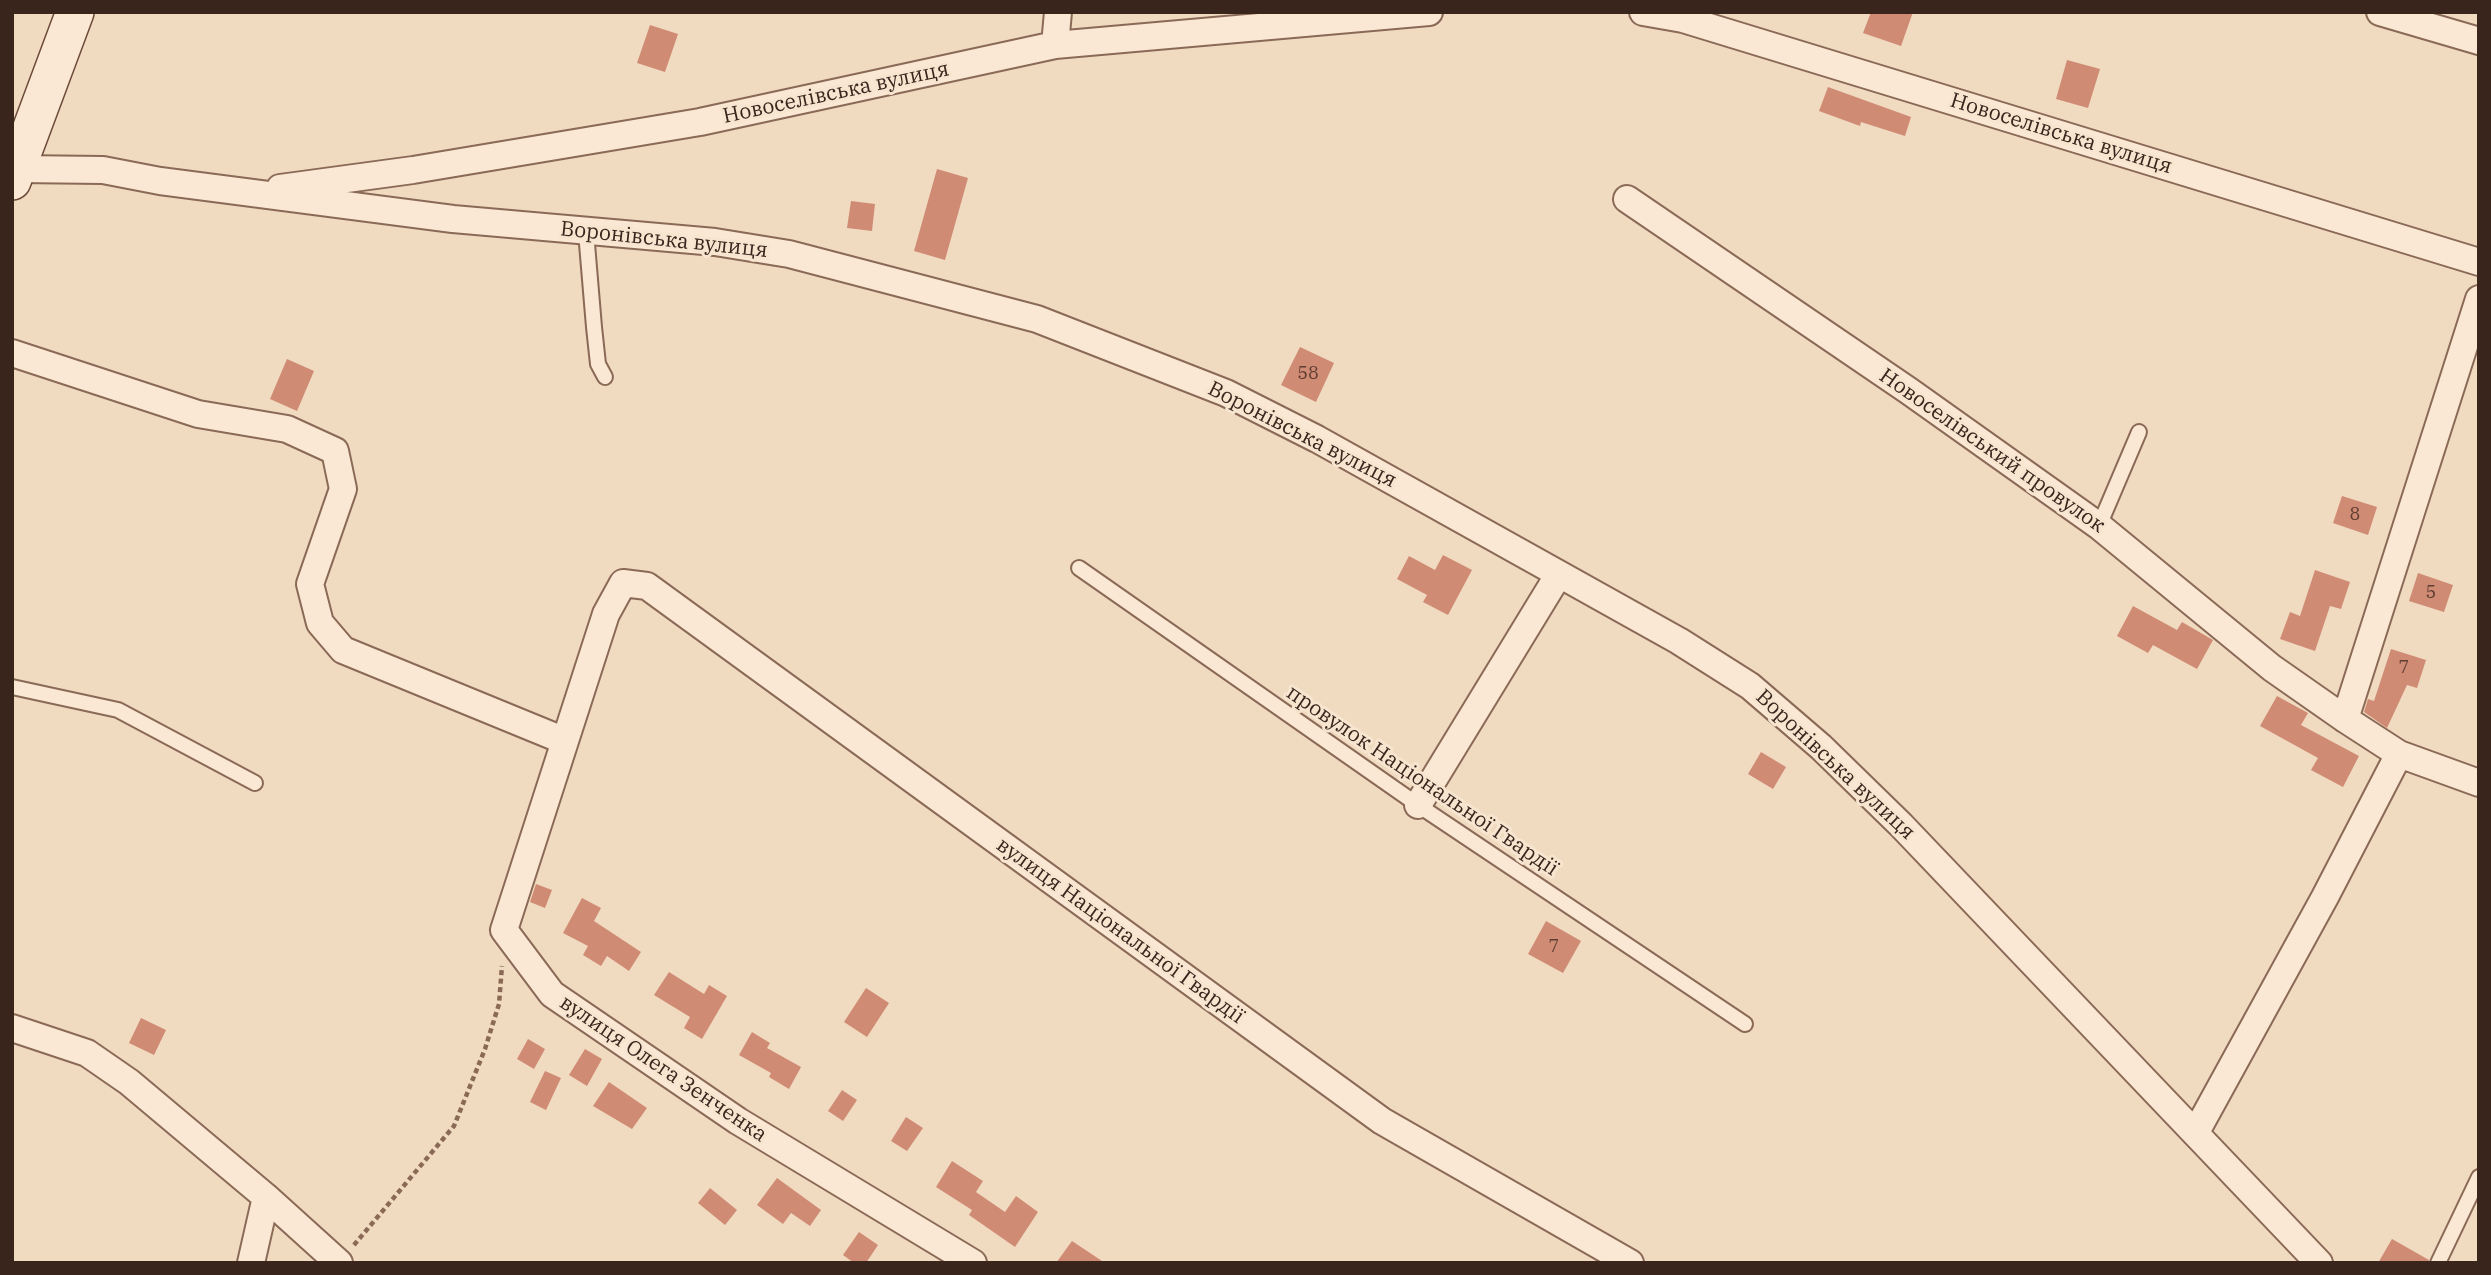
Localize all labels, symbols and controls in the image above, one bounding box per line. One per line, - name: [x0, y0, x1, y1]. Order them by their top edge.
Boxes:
- street label: Новоселівська вулиця: [721, 57, 951, 129]
- street label: Новоселівська вулиця: [1947, 88, 2175, 180]
- street label: Воронівська вулиця: [559, 217, 769, 263]
- house number: 58: [1297, 363, 1319, 385]
- street label: Новоселівський провулок: [1874, 363, 2110, 539]
- street label: Воронівська вулиця: [1203, 376, 1401, 494]
- house number: 8: [2350, 504, 2360, 526]
- house number: 5: [2426, 582, 2436, 604]
- house number: 7: [2399, 657, 2409, 679]
- street label: провулок Національної Гвардії: [1281, 680, 1563, 882]
- street label: Воронівська вулиця: [1750, 685, 1920, 845]
- street label: вулиця Національної Гвардії: [991, 833, 1249, 1029]
- house number: 7: [1549, 936, 1559, 958]
- street label: вулиця Олега Зенченка: [555, 990, 771, 1148]

